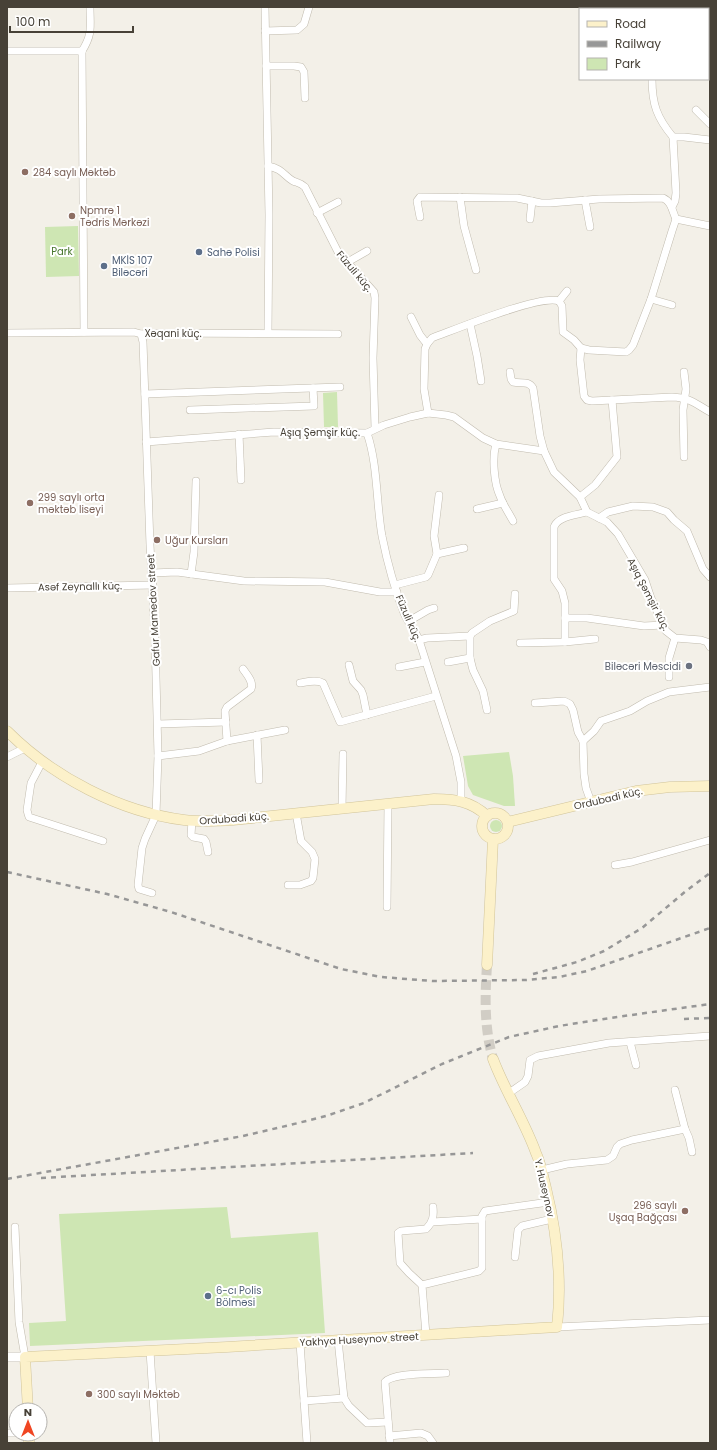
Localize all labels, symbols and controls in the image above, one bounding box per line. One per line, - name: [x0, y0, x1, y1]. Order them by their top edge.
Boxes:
- scale bar: [10, 8, 133, 34]
- legend: [579, 8, 709, 80]
- text: 100 m: [16, 13, 50, 30]
- text: Road: [615, 15, 646, 32]
- text: Railway: [615, 35, 661, 52]
- text: Park: [615, 55, 642, 72]
- place label: 284 saylı Məktəb: [33, 165, 116, 180]
- marker: 284 saylı Məktəb: [20, 167, 30, 177]
- place label: Npmrə 1 Tədris Mərkəzi: [80, 203, 149, 230]
- marker: Npmrə 1 Tədris Mərkəzi: [67, 211, 77, 221]
- park label: Park: [51, 244, 74, 259]
- place label: Sahə Polisi: [207, 245, 260, 260]
- marker: Sahə Polisi: [194, 247, 204, 257]
- street label: Füzuli küç.: [333, 247, 376, 295]
- place label: MKİS 107 Biləcəri: [112, 253, 153, 280]
- marker: MKİS 107 Biləcəri: [99, 261, 109, 271]
- street label: Xəqani küç.: [144, 326, 202, 341]
- street label: Aşıq Şəmşir küç.: [280, 425, 360, 440]
- place label: 299 saylı orta məktəb liseyi: [38, 490, 105, 517]
- marker: 299 saylı orta məktəb liseyi: [25, 498, 35, 508]
- place label: Uğur Kursları: [165, 533, 228, 548]
- marker: Uğur Kursları: [152, 535, 162, 545]
- street label: Gafur Mamedov street: [143, 553, 164, 667]
- street label: Aşıq Şəmşir küç.: [624, 555, 673, 633]
- street label: Asəf Zeynallı küç.: [38, 578, 122, 595]
- street label: Füzuli küç.: [392, 592, 425, 644]
- place label: Biləcəri Məscidi: [605, 659, 681, 674]
- marker: Biləcəri Məscidi: [684, 661, 694, 671]
- street label: Ordubadi küç.: [572, 783, 644, 814]
- street label: Ordubadi küç.: [199, 809, 269, 828]
- street label: Y. Huseynov: [531, 1157, 559, 1219]
- place label: 296 saylı Uşaq Bağçası: [609, 1198, 677, 1225]
- marker: 296 saylı Uşaq Bağçası: [680, 1206, 690, 1216]
- place label: 6-cı Polis Bölməsi: [216, 1283, 261, 1310]
- marker: 6-cı Polis Bölməsi: [203, 1291, 213, 1301]
- street label: Yakhya Huseynov street: [299, 1329, 419, 1350]
- place label: 300 saylı Məktəb: [97, 1387, 180, 1402]
- marker: 300 saylı Məktəb: [84, 1389, 94, 1399]
- north arrow: [8, 1402, 48, 1442]
- text: N: [24, 1404, 32, 1420]

